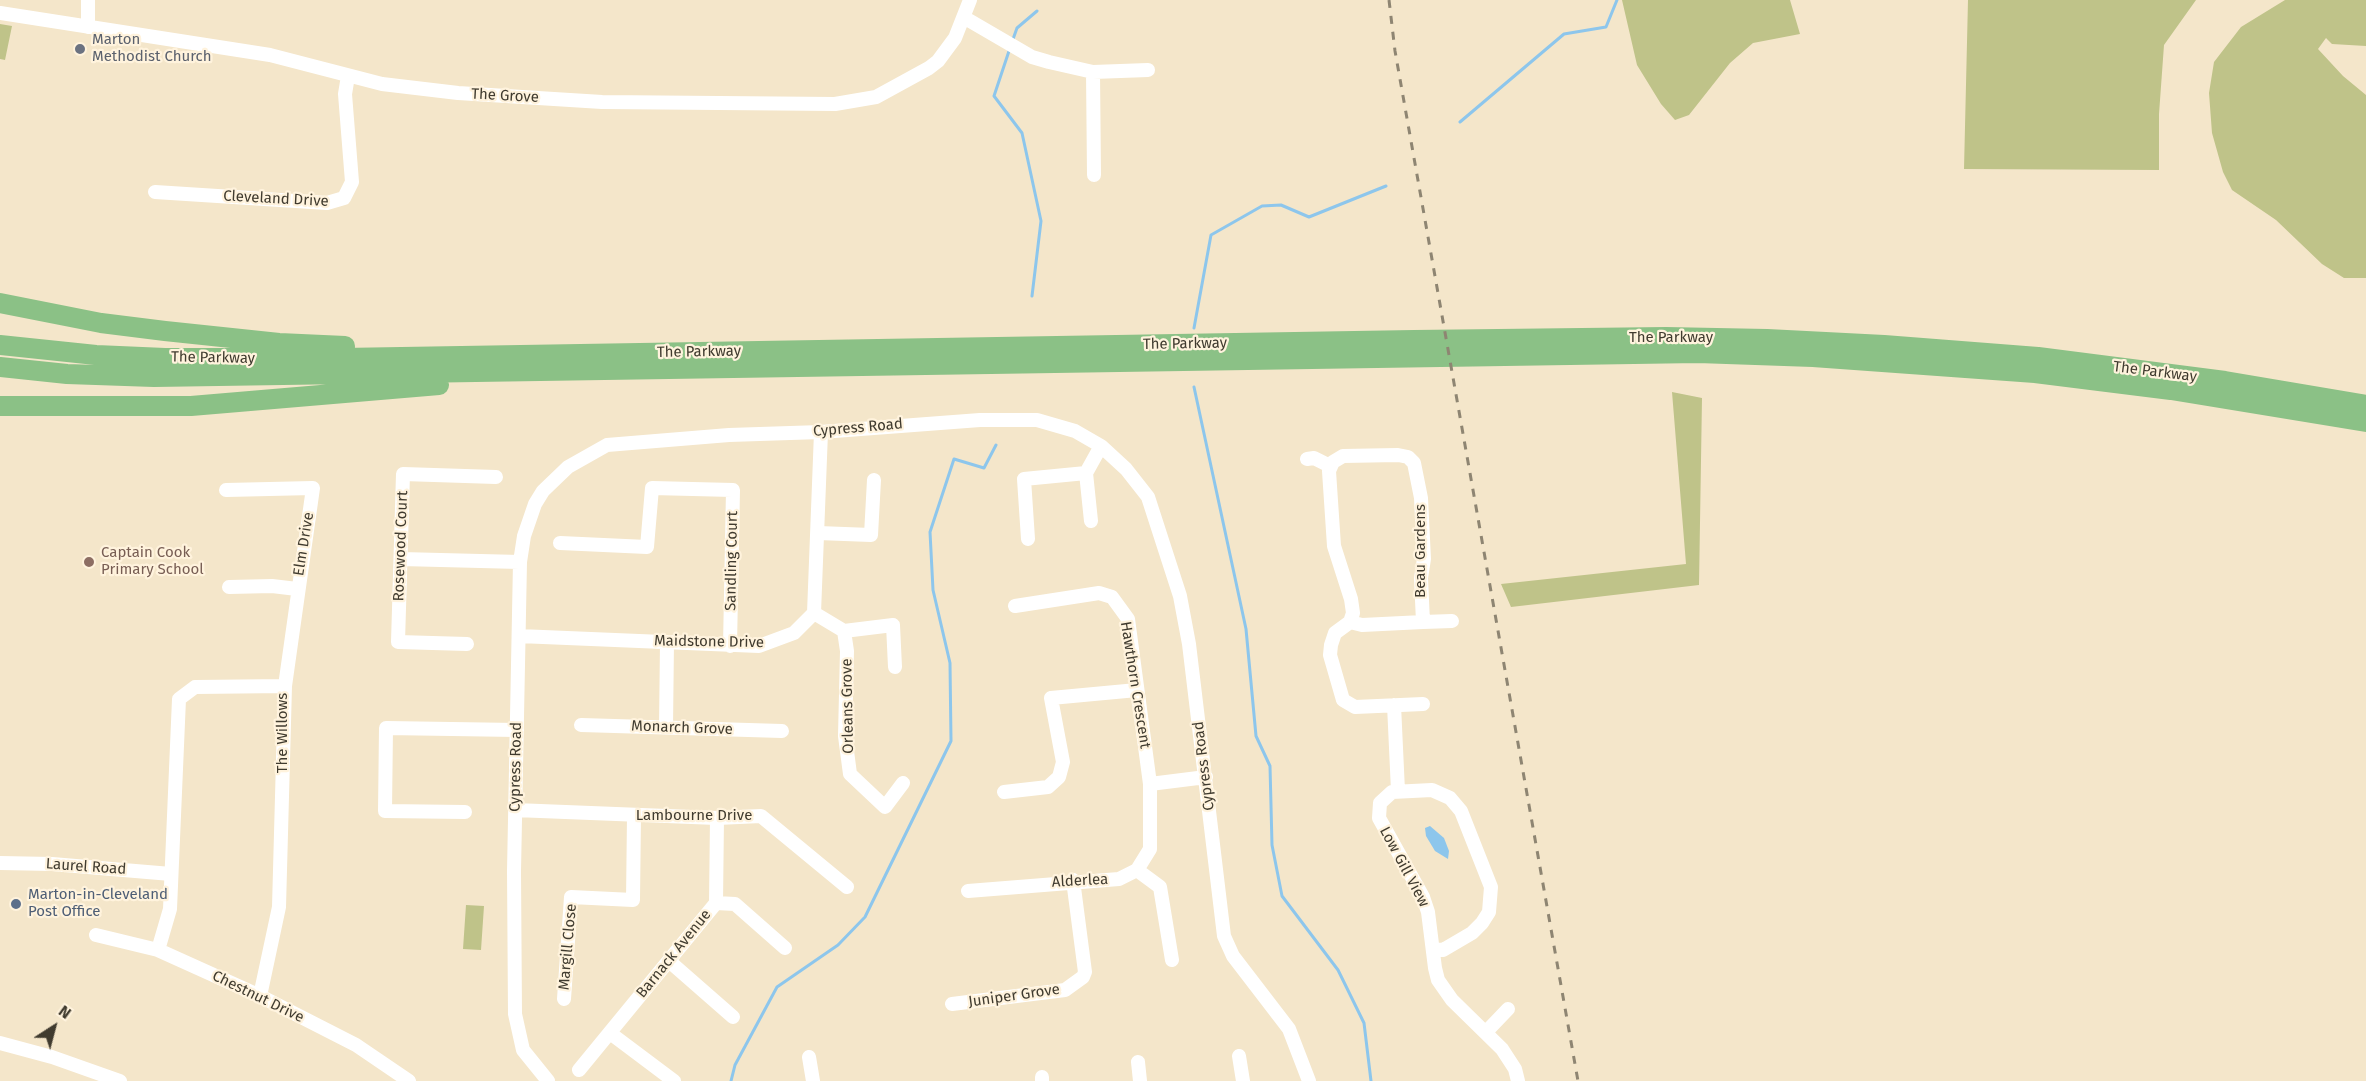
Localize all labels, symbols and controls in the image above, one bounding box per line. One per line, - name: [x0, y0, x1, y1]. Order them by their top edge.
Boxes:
- place label: Marton Methodist Church: [92, 31, 211, 66]
- marker: Marton Methodist Church: [73, 42, 87, 56]
- street label: The Grove: [471, 85, 539, 107]
- street label: Cleveland Drive: [223, 187, 329, 211]
- street label: The Parkway: [1629, 329, 1713, 347]
- street label: The Parkway: [1143, 334, 1227, 354]
- street label: The Parkway: [657, 342, 741, 362]
- street label: The Parkway: [171, 348, 255, 368]
- street label: The Parkway: [2112, 358, 2198, 386]
- street label: Cypress Road: [812, 415, 904, 441]
- street label: Rosewood Court: [390, 490, 412, 602]
- street label: Beau Gardens: [1412, 504, 1430, 598]
- street label: Elm Drive: [290, 511, 318, 577]
- street label: Sandling Court: [722, 511, 742, 611]
- place label: Captain Cook Primary School: [101, 544, 204, 579]
- marker: Captain Cook Primary School: [82, 555, 96, 569]
- street label: Hawthorn Crescent: [1116, 620, 1154, 750]
- street label: Maidstone Drive: [654, 632, 764, 652]
- street label: Orleans Grove: [838, 658, 858, 754]
- street label: The Willows: [274, 693, 292, 773]
- street label: Monarch Grove: [631, 717, 733, 739]
- street label: Cypress Road: [1190, 720, 1218, 812]
- street label: Cypress Road: [506, 722, 526, 812]
- street label: Lambourne Drive: [636, 807, 752, 825]
- street label: Low Gill View: [1375, 824, 1433, 910]
- street label: Laurel Road: [45, 855, 127, 879]
- street label: Alderlea: [1051, 871, 1109, 891]
- place label: Marton-in-Cleveland Post Office: [28, 886, 168, 921]
- marker: Marton-in-Cleveland Post Office: [9, 897, 23, 911]
- street label: Margill Close: [555, 903, 581, 991]
- street label: Barnack Avenue: [633, 906, 715, 1002]
- street label: Chestnut Drive: [209, 967, 307, 1027]
- street label: Juniper Grove: [967, 981, 1061, 1011]
- north arrow: [24, 997, 84, 1057]
- text: N: [55, 1001, 75, 1023]

